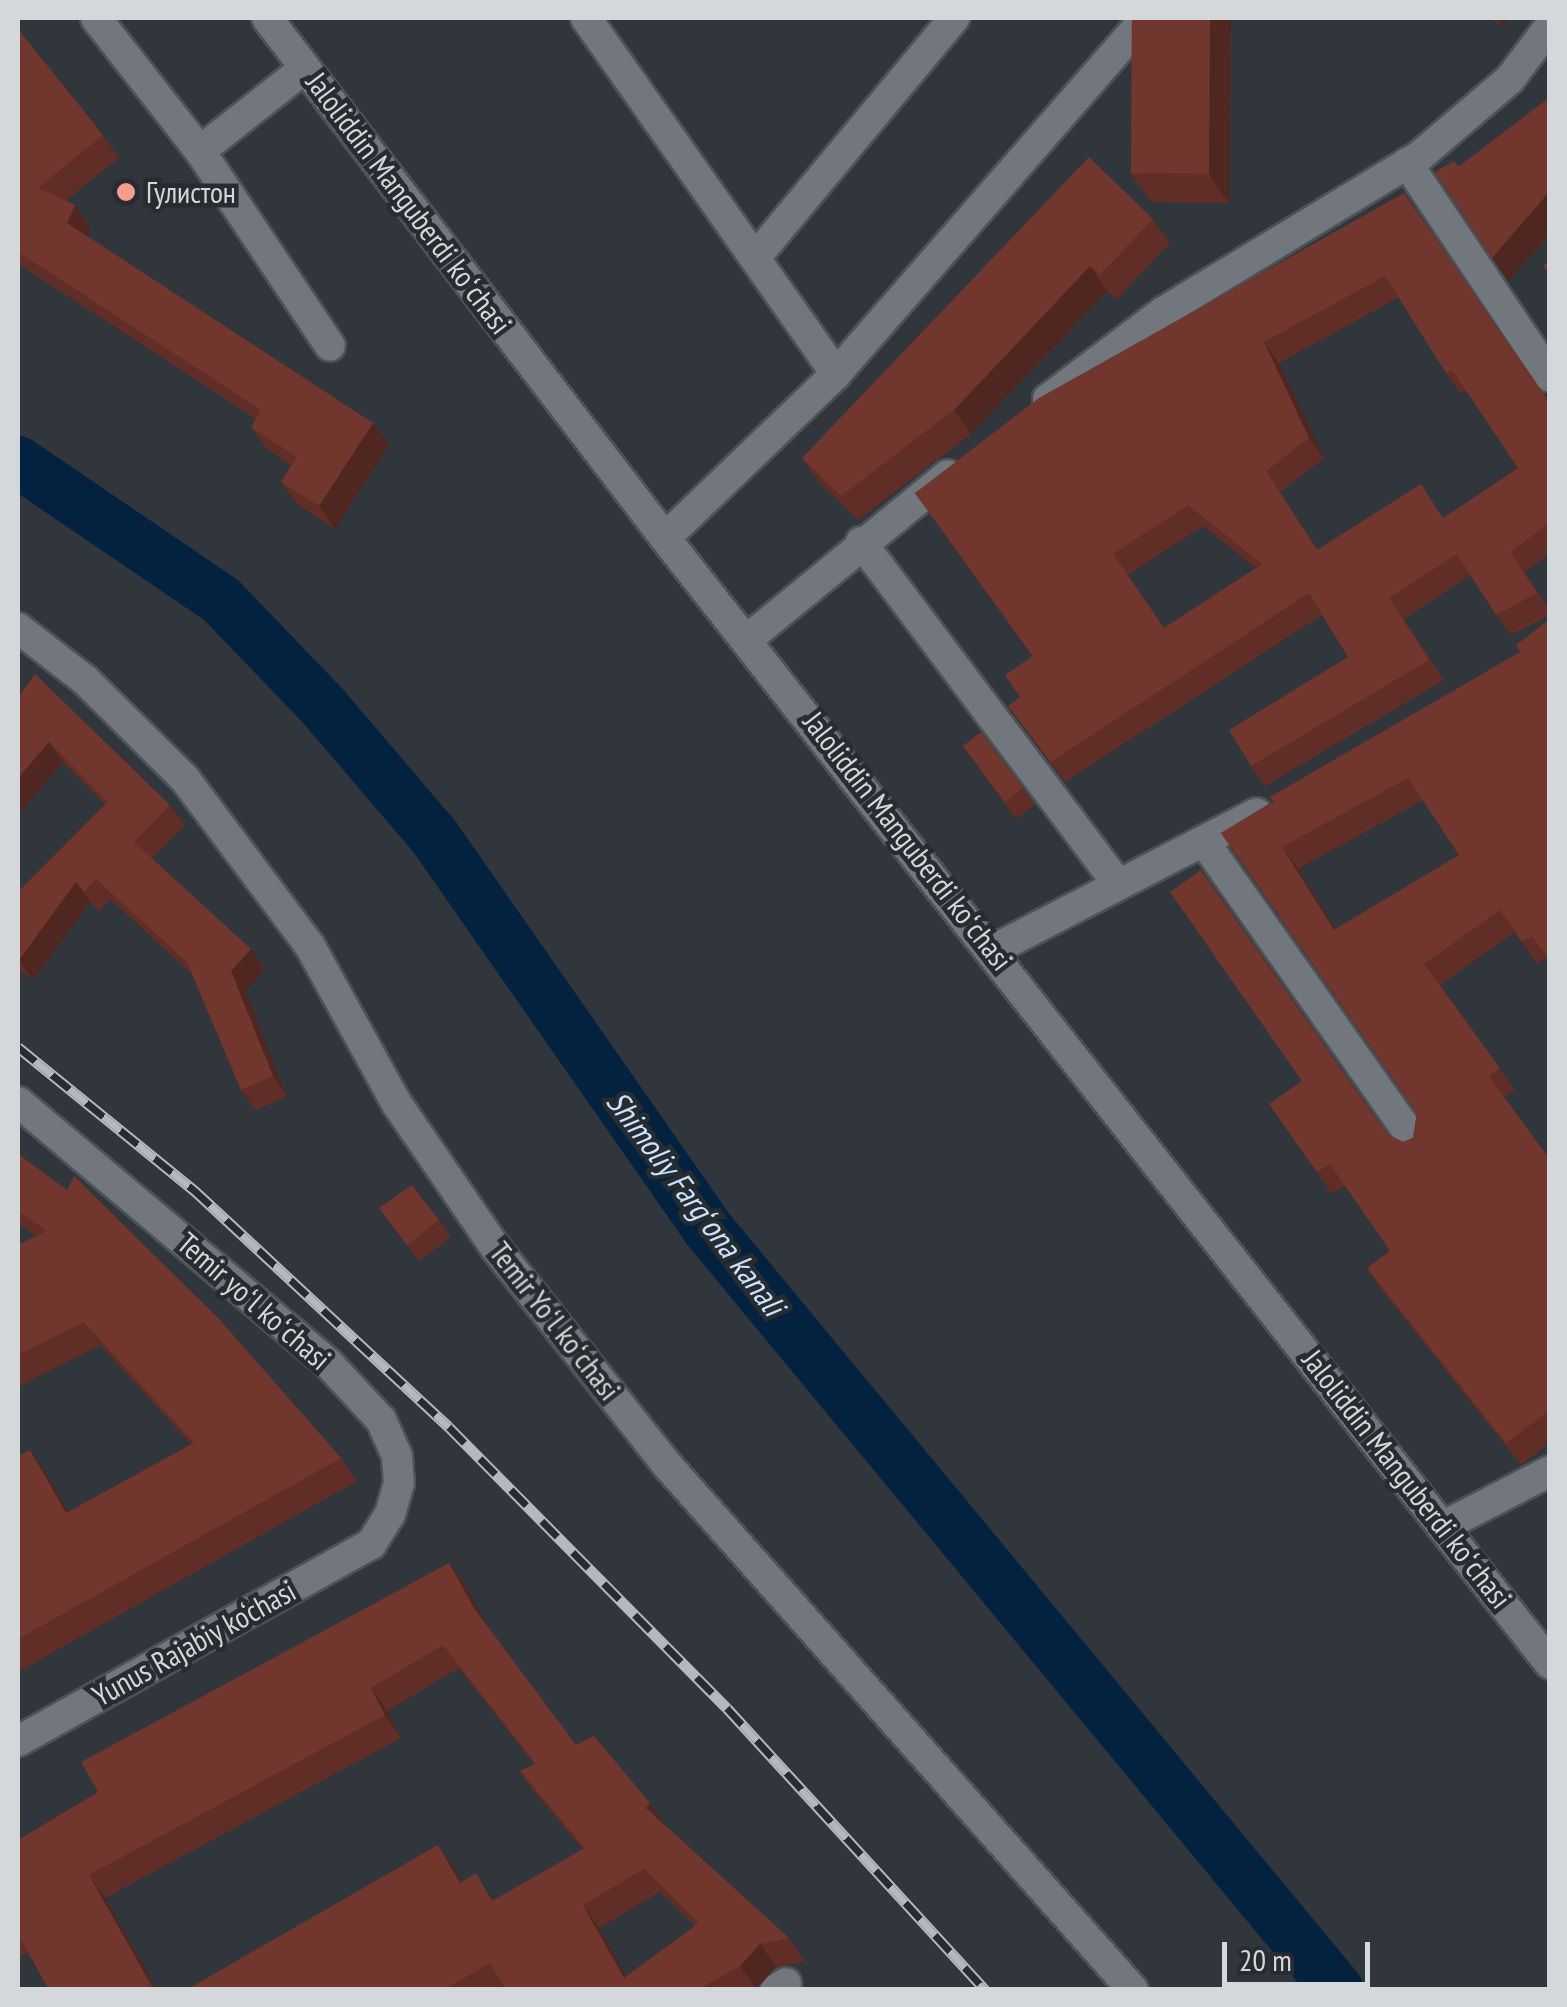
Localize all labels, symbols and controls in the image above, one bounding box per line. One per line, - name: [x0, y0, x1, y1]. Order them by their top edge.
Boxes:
- street label: Jaloliddin Manguberdi koʻchasi: [299, 65, 519, 341]
- place label: Гулистон: [146, 174, 236, 210]
- marker: Гулистон: [115, 181, 137, 203]
- street label: Jaloliddin Manguberdi koʻchasi: [796, 705, 1020, 977]
- water label: Shimoliy Fargʻona kanali: [599, 1083, 793, 1323]
- street label: Temir yoʻl koʻchasi: [170, 1225, 338, 1377]
- street label: Temir Yoʻl koʻchasi: [482, 1235, 628, 1407]
- street label: Jaloliddin Manguberdi koʻchasi: [1295, 1343, 1519, 1615]
- street label: Yunus Rajabiy ko‘chasi: [86, 1572, 302, 1714]
- scale bar: [1227, 1922, 1374, 1984]
- text: 20 m: [1239, 1940, 1292, 1979]

